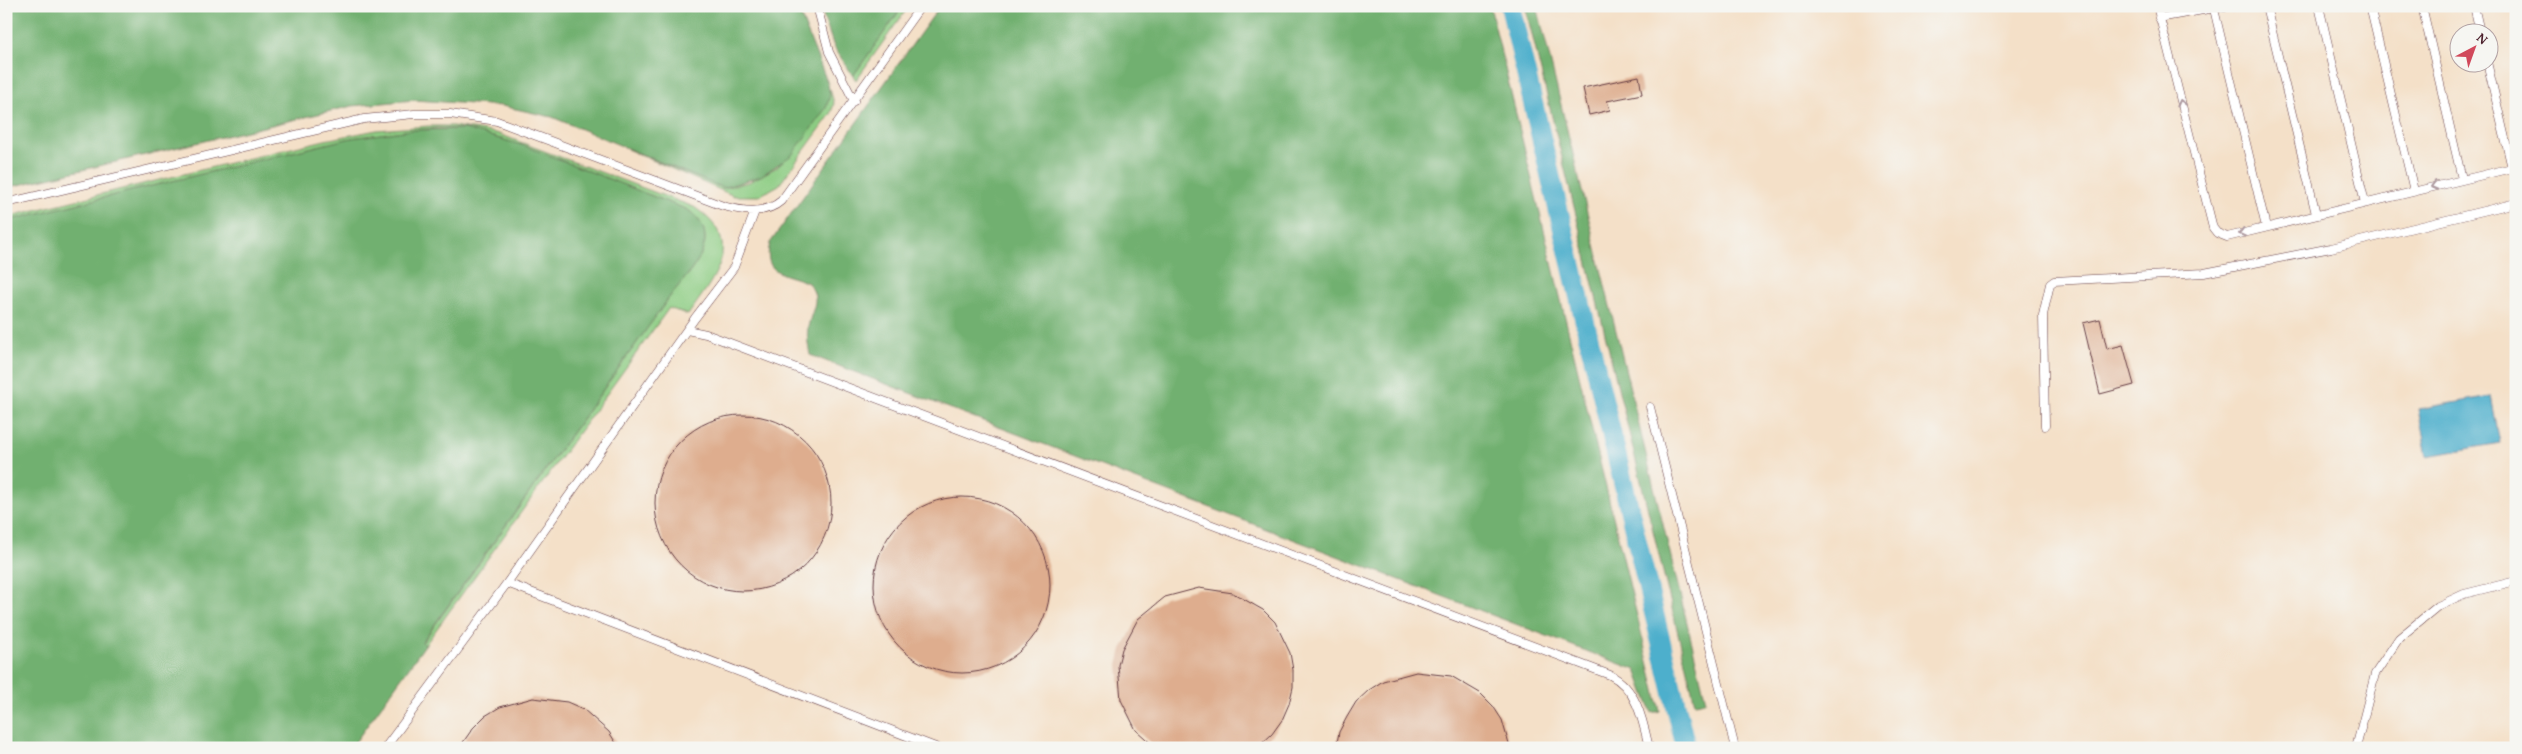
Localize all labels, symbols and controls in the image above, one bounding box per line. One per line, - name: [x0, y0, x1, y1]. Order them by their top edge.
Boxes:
- north arrow: [2450, 22, 2500, 72]
- text: N: [2472, 28, 2493, 49]
- one-way arrow: [2176, 98, 2187, 107]
- one-way arrow: [2430, 180, 2439, 191]
- one-way arrow: [2238, 227, 2247, 238]

